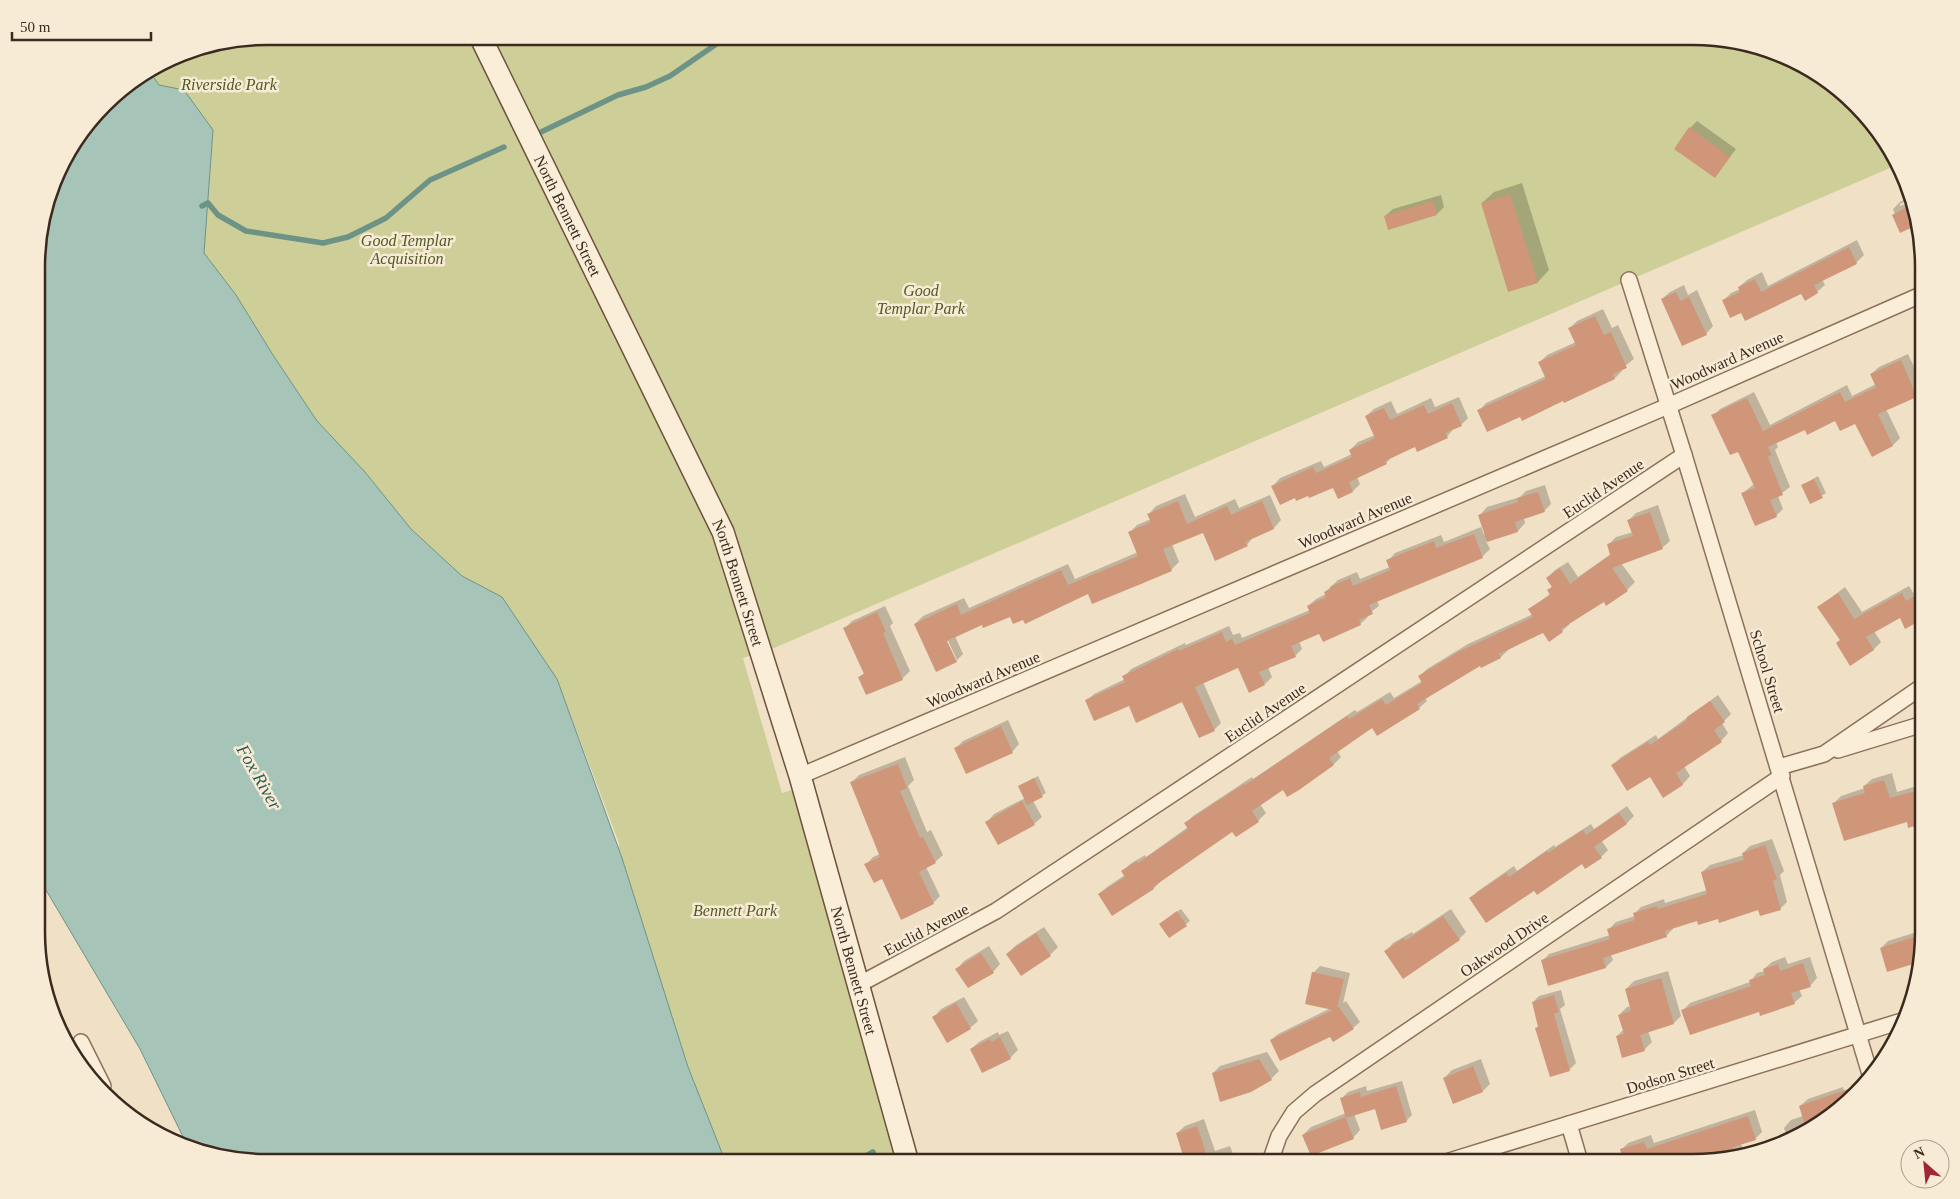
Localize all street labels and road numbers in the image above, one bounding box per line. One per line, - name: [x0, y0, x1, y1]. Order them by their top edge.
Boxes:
- street label: North Bennett Street: [531, 153, 605, 280]
- street label: Woodward Avenue: [1668, 328, 1786, 393]
- street label: Euclid Avenue: [1560, 455, 1647, 522]
- street label: Woodward Avenue: [1296, 489, 1414, 552]
- street label: North Bennett Street: [709, 516, 767, 649]
- street label: School Street: [1747, 628, 1788, 715]
- street label: Woodward Avenue: [924, 648, 1042, 711]
- street label: Euclid Avenue: [1222, 679, 1309, 746]
- street label: Euclid Avenue: [881, 900, 971, 959]
- street label: North Bennett Street: [828, 904, 880, 1037]
- street label: Oakwood Drive: [1457, 909, 1552, 980]
- street label: Dodson Street: [1624, 1054, 1717, 1097]

